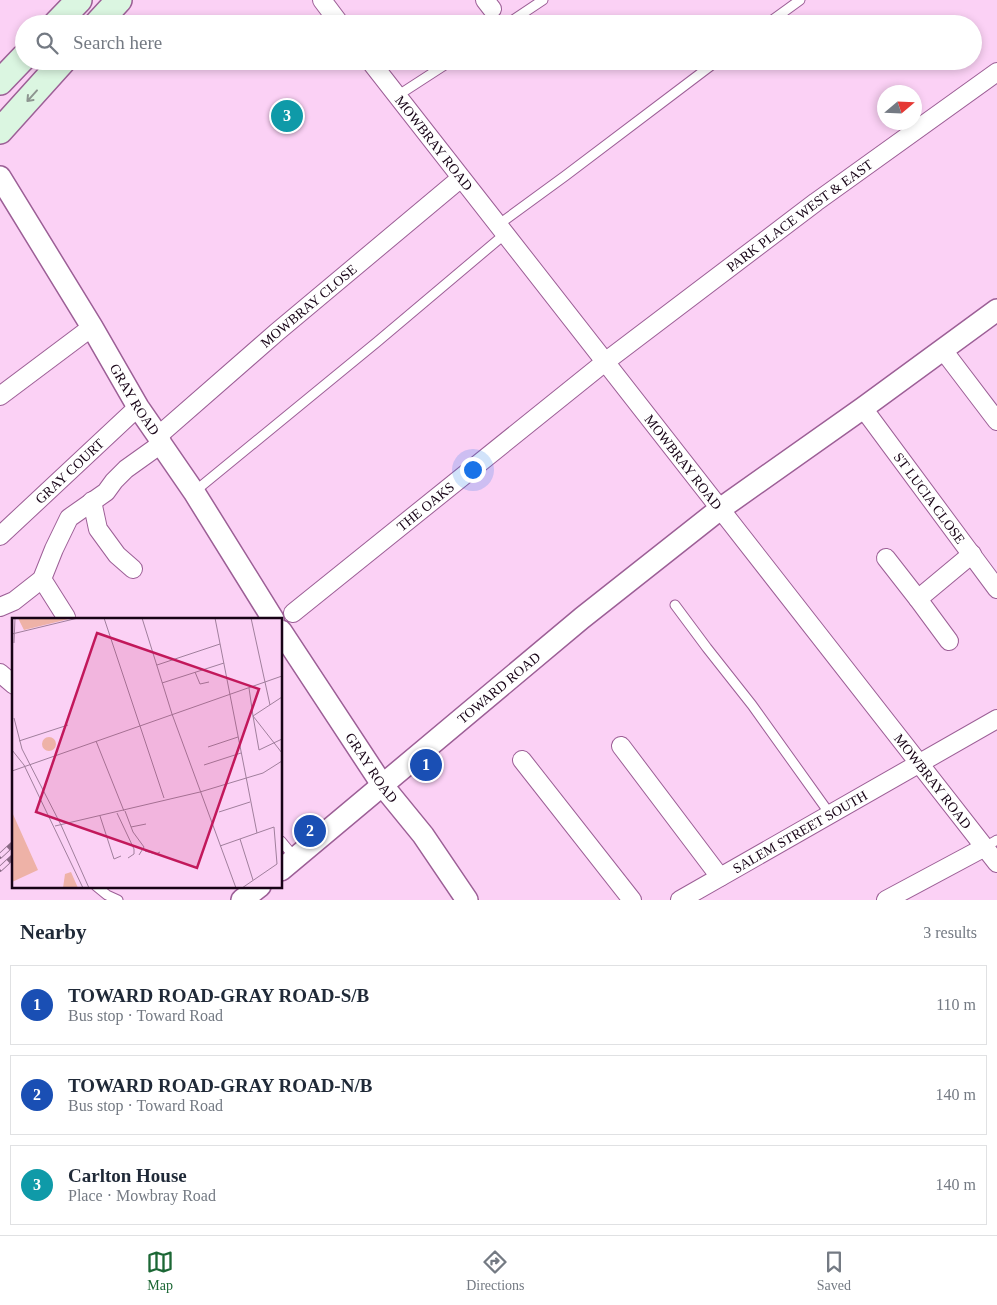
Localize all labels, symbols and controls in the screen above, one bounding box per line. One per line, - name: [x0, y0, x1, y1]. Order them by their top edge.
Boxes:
- search box: [15, 15, 982, 70]
- icon: search: [33, 29, 61, 57]
- text: Search here: [73, 32, 162, 53]
- north arrow: [877, 85, 922, 130]
- one-way arrow: [26, 90, 38, 103]
- street label: MOWBRAY ROAD: [392, 93, 475, 194]
- pin: 3: [271, 97, 303, 135]
- street label: PARK PLACE WEST & EAST: [724, 157, 876, 275]
- street label: MOWBRAY CLOSE: [258, 262, 360, 351]
- street label: GRAY ROAD: [107, 361, 162, 438]
- street label: MOWBRAY ROAD: [641, 412, 725, 513]
- street label: GRAY COURT: [32, 436, 107, 507]
- street label: ST LUCIA CLOSE: [891, 450, 968, 547]
- your location: [460, 457, 486, 483]
- street label: THE OAKS: [394, 479, 457, 534]
- inset map: [12, 618, 282, 888]
- street label: TOWARD ROAD: [455, 649, 543, 727]
- street label: GRAY ROAD: [342, 730, 400, 806]
- street label: MOWBRAY ROAD: [891, 731, 974, 832]
- pin: 1: [410, 746, 442, 784]
- street label: SALEM STREET SOUTH: [730, 788, 870, 876]
- pin: 2: [294, 812, 326, 850]
- text: Nearby: [20, 920, 87, 944]
- text: 3 results: [923, 924, 977, 941]
- text: TOWARD ROAD-GRAY ROAD-S/B: [68, 985, 369, 1006]
- text: 1: [33, 996, 41, 1013]
- text: 110 m: [936, 996, 976, 1013]
- text: Bus stop · Toward Road: [68, 1007, 223, 1024]
- text: TOWARD ROAD-GRAY ROAD-N/B: [68, 1075, 372, 1096]
- text: 2: [33, 1086, 41, 1103]
- text: 140 m: [936, 1086, 976, 1103]
- text: Bus stop · Toward Road: [68, 1097, 223, 1114]
- text: Carlton House: [68, 1165, 187, 1186]
- text: 3: [33, 1176, 41, 1193]
- text: 140 m: [936, 1176, 976, 1193]
- text: Place · Mowbray Road: [68, 1187, 216, 1204]
- tab: Map: [146, 1248, 174, 1294]
- tab: Directions: [466, 1248, 525, 1294]
- tab: Saved: [817, 1248, 851, 1294]

